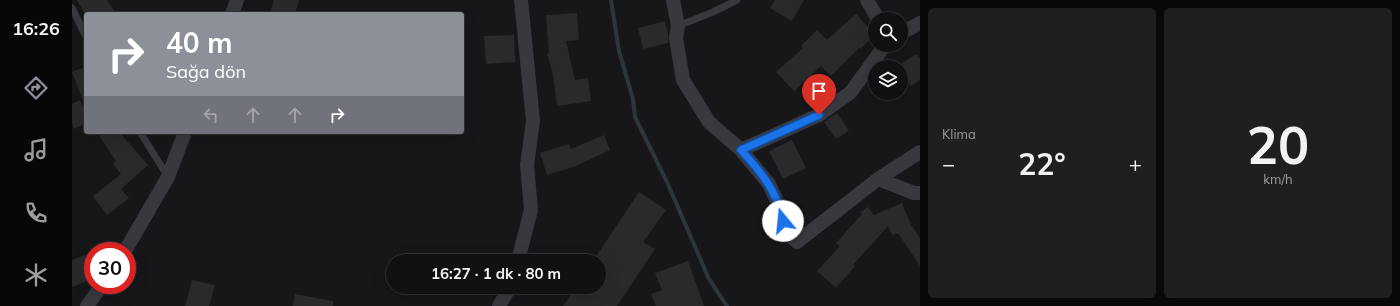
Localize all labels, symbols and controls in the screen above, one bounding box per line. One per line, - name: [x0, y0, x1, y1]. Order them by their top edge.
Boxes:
- map controls: [868, 12, 908, 100]
- button: search: [868, 12, 908, 52]
- text: 16:26: [12, 17, 60, 40]
- text: 40 m: [166, 25, 232, 60]
- icon: right: [100, 28, 152, 80]
- text: Sağa dön: [166, 60, 246, 83]
- button: layers: [868, 60, 908, 100]
- icon: directions: [22, 74, 50, 102]
- pin: [802, 74, 836, 115]
- icon: arrive: [808, 80, 830, 102]
- icon: left: [200, 104, 222, 126]
- icon: ahead: [242, 104, 264, 126]
- icon: ahead: [284, 104, 306, 126]
- icon: right: [326, 104, 348, 126]
- text: 20: [1247, 112, 1309, 177]
- text: Klima: [942, 126, 976, 142]
- icon: music: [22, 136, 50, 164]
- text: 22°: [1018, 145, 1066, 183]
- text: −: [942, 150, 955, 178]
- text: +: [1129, 150, 1142, 178]
- text: km/h: [1263, 171, 1293, 187]
- icon: phone: [22, 199, 50, 227]
- position arrow: [762, 200, 804, 242]
- speed limit sign: 30: [84, 242, 136, 294]
- icon: climate: [22, 261, 50, 289]
- text: 16:27 · 1 dk · 80 m: [431, 264, 561, 283]

